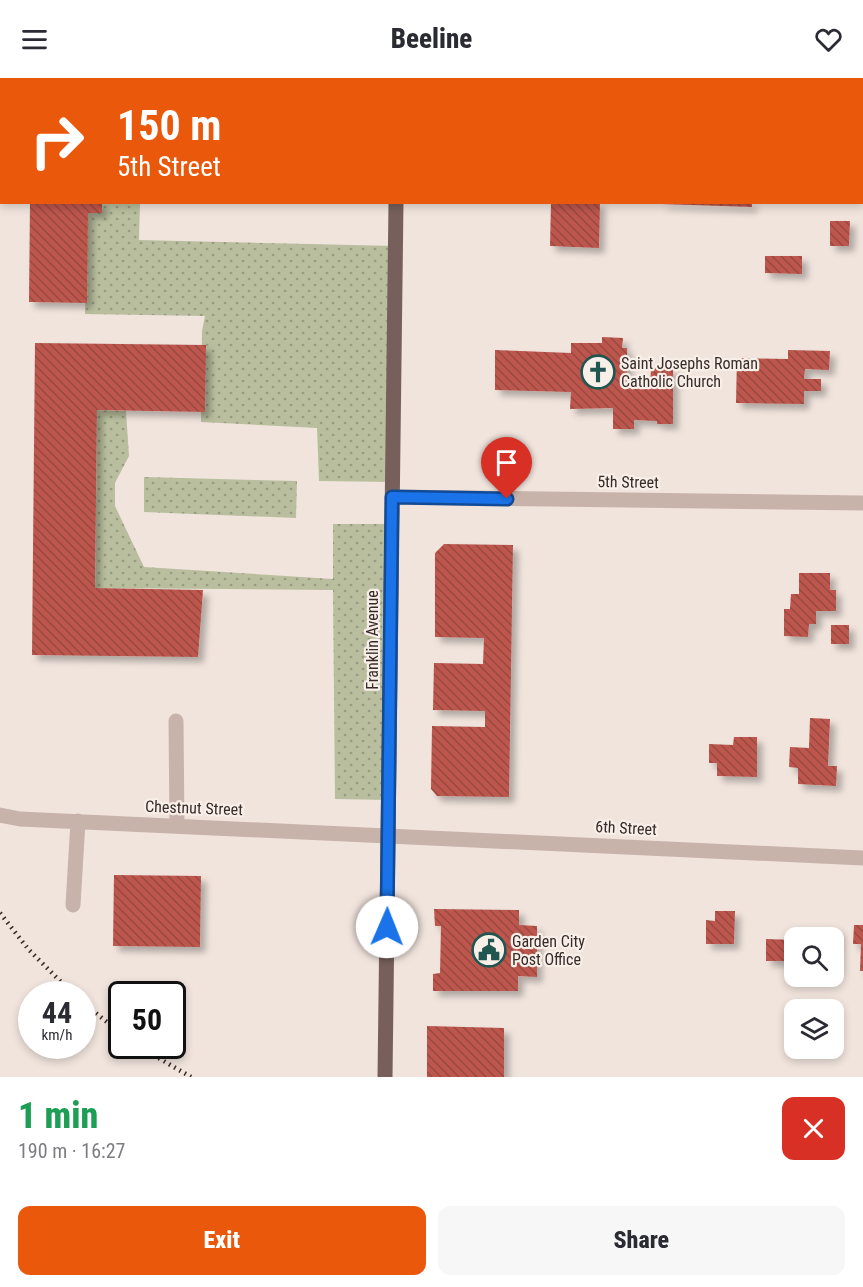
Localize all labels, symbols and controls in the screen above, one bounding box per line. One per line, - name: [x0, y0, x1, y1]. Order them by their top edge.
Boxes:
- icon: menu: [18, 23, 51, 56]
- text: Beeline: [391, 23, 472, 55]
- icon: heart: [812, 23, 845, 56]
- text: 150 m: [117, 101, 222, 150]
- icon: right: [18, 102, 96, 180]
- text: 5th Street: [117, 151, 221, 183]
- church icon: Saint Josephs Roman Catholic Church: [580, 354, 616, 390]
- place label: Saint Josephs Roman Catholic Church: [621, 354, 758, 391]
- pin: [481, 437, 532, 499]
- icon: arrive: [490, 446, 523, 479]
- street label: 5th Street: [597, 472, 659, 492]
- street label: Franklin Avenue: [363, 590, 382, 690]
- street label: Chestnut Street: [145, 797, 243, 819]
- street label: 6th Street: [595, 817, 657, 839]
- position arrow: [355, 895, 419, 959]
- map controls: [784, 927, 844, 1059]
- button: search: [784, 927, 844, 987]
- public building icon: Garden City Post Office: [471, 932, 507, 968]
- place label: Garden City Post Office: [512, 932, 585, 969]
- speed limit sign: 50: [108, 981, 186, 1059]
- text: 44: [42, 995, 72, 1030]
- button: layers: [784, 999, 844, 1059]
- text: km/h: [42, 1026, 72, 1044]
- text: 1 min: [18, 1095, 98, 1137]
- button: close: [782, 1097, 845, 1160]
- text: 190 m · 16:27: [18, 1139, 125, 1163]
- button: Exit: [18, 1206, 426, 1275]
- button: Share: [438, 1206, 845, 1275]

